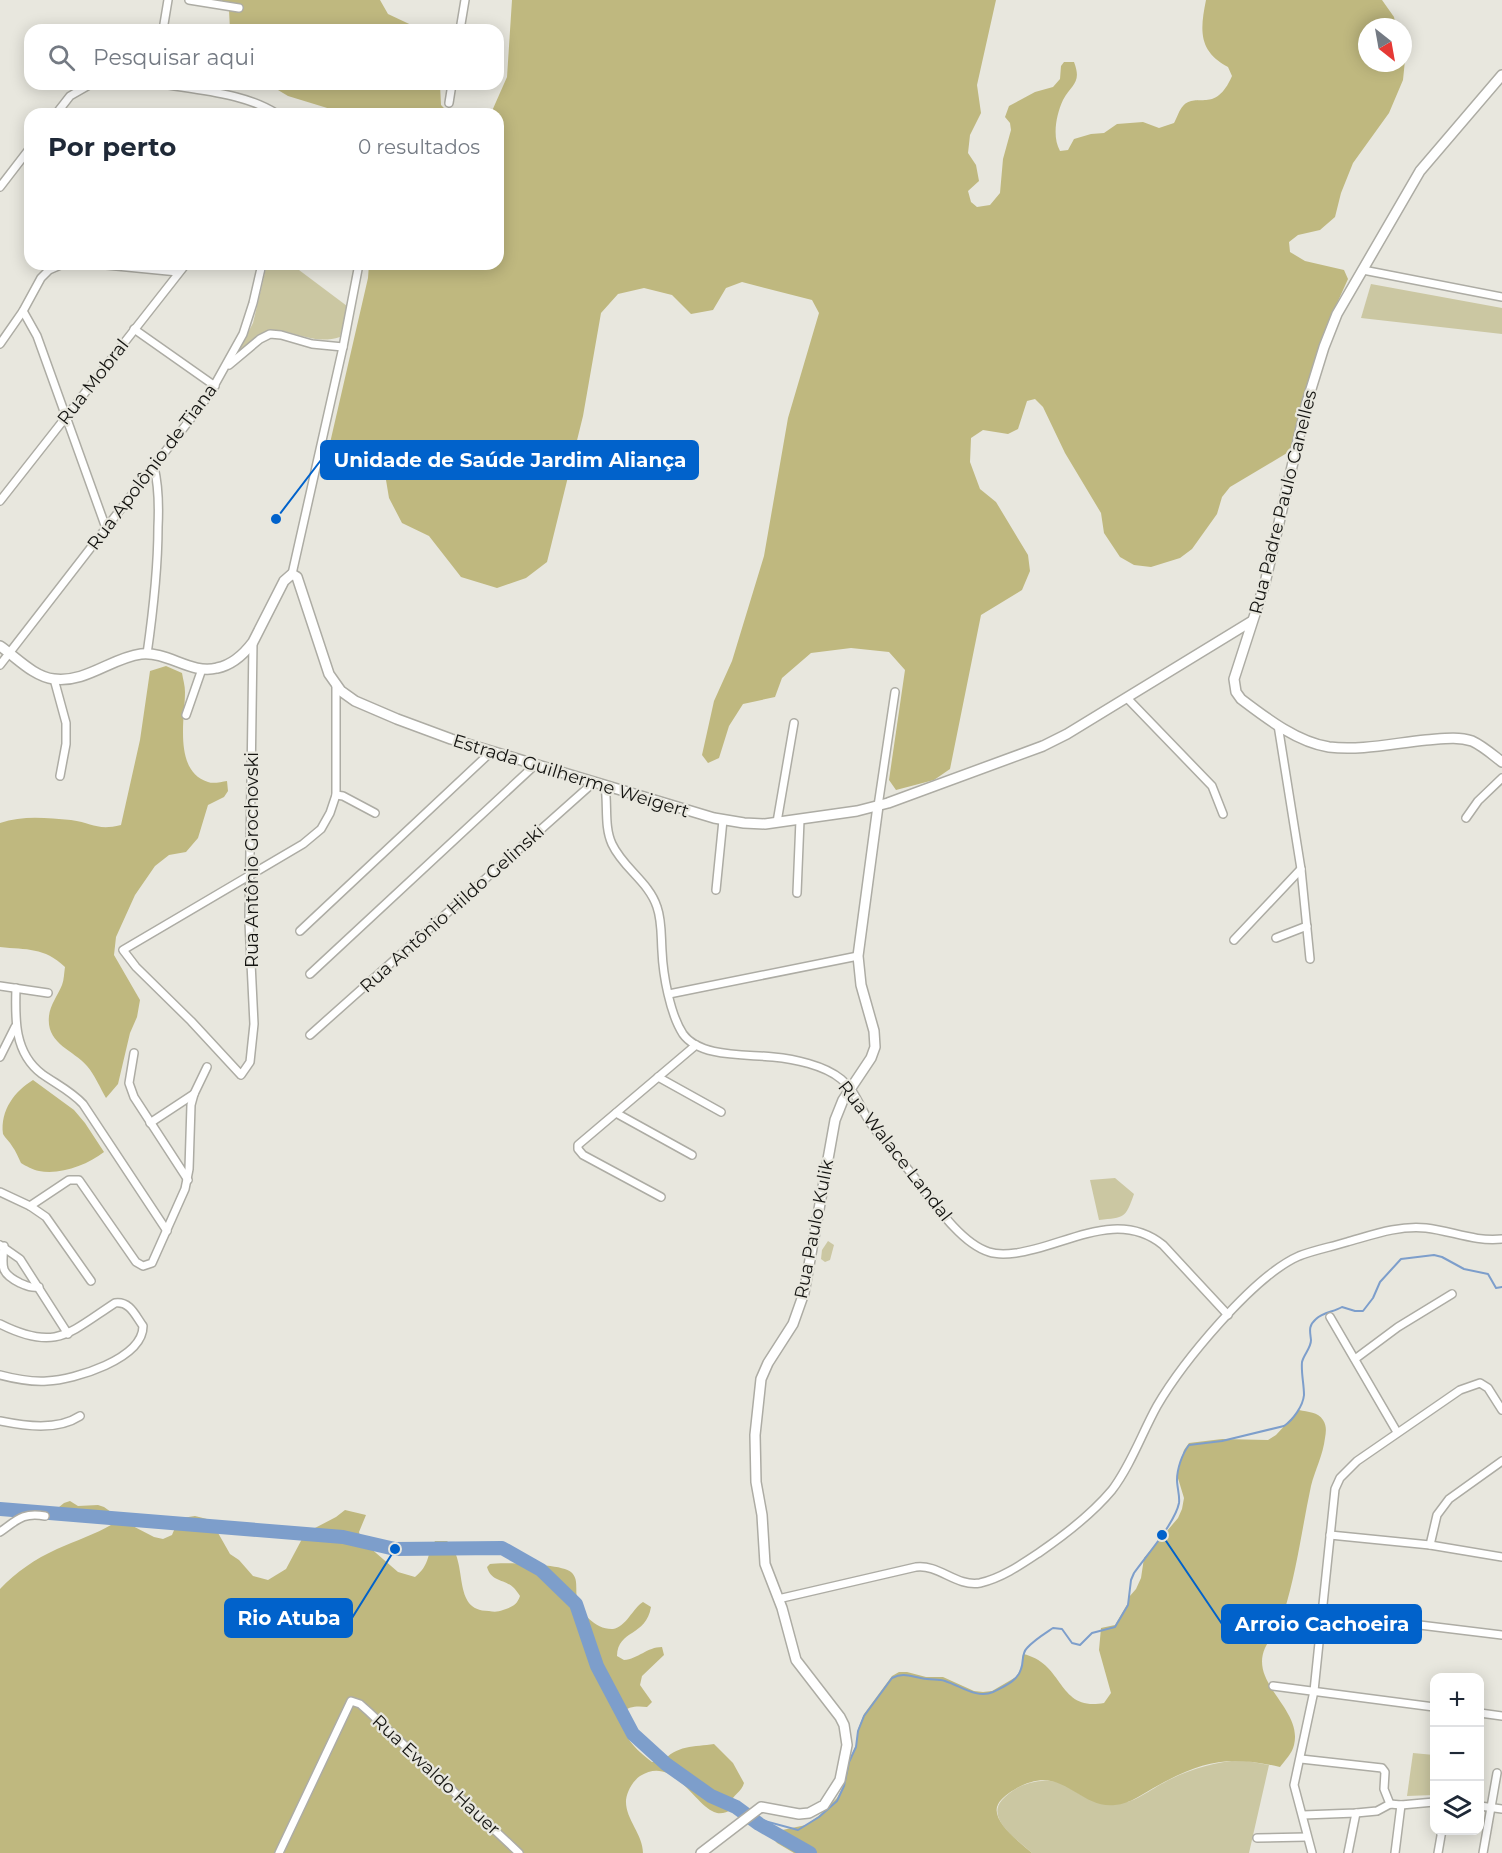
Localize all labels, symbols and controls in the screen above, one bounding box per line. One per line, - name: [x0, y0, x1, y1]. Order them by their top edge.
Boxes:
- north arrow: [1358, 18, 1412, 72]
- search box: [24, 24, 504, 90]
- icon: search: [45, 41, 78, 74]
- text: Pesquisar aqui: [93, 44, 255, 71]
- text: Por perto: [48, 131, 176, 163]
- text: 0 resultados: [358, 135, 480, 159]
- street label: Rua Mobral: [53, 335, 133, 429]
- street label: Rua Apolônio de Tiana: [82, 380, 222, 554]
- street label: Rua Padre Paulo Canelles: [1244, 387, 1322, 616]
- callout: Unidade de Saúde Jardim Aliança: [321, 441, 698, 479]
- text: Unidade de Saúde Jardim Aliança: [334, 448, 686, 472]
- street label: Estrada Guilherme Weigert: [450, 730, 692, 822]
- street label: Rua Antônio Grochovski: [241, 752, 263, 968]
- street label: Rua Antônio Hildo Gelinski: [355, 820, 549, 998]
- street label: Rua Walace Landal: [833, 1076, 957, 1226]
- street label: Rua Paulo Kulik: [790, 1157, 838, 1301]
- callout: Rio Atuba: [225, 1599, 352, 1637]
- callout: Arroio Cachoeira: [1222, 1605, 1421, 1643]
- text: Rio Atuba: [237, 1606, 341, 1630]
- text: Arroio Cachoeira: [1234, 1612, 1409, 1636]
- map controls: [1430, 1673, 1484, 1835]
- button: +: [1430, 1673, 1484, 1727]
- street label: Rua Ewaldo Hauer: [367, 1710, 505, 1840]
- button: −: [1430, 1727, 1484, 1781]
- button: layers: [1430, 1781, 1484, 1835]

